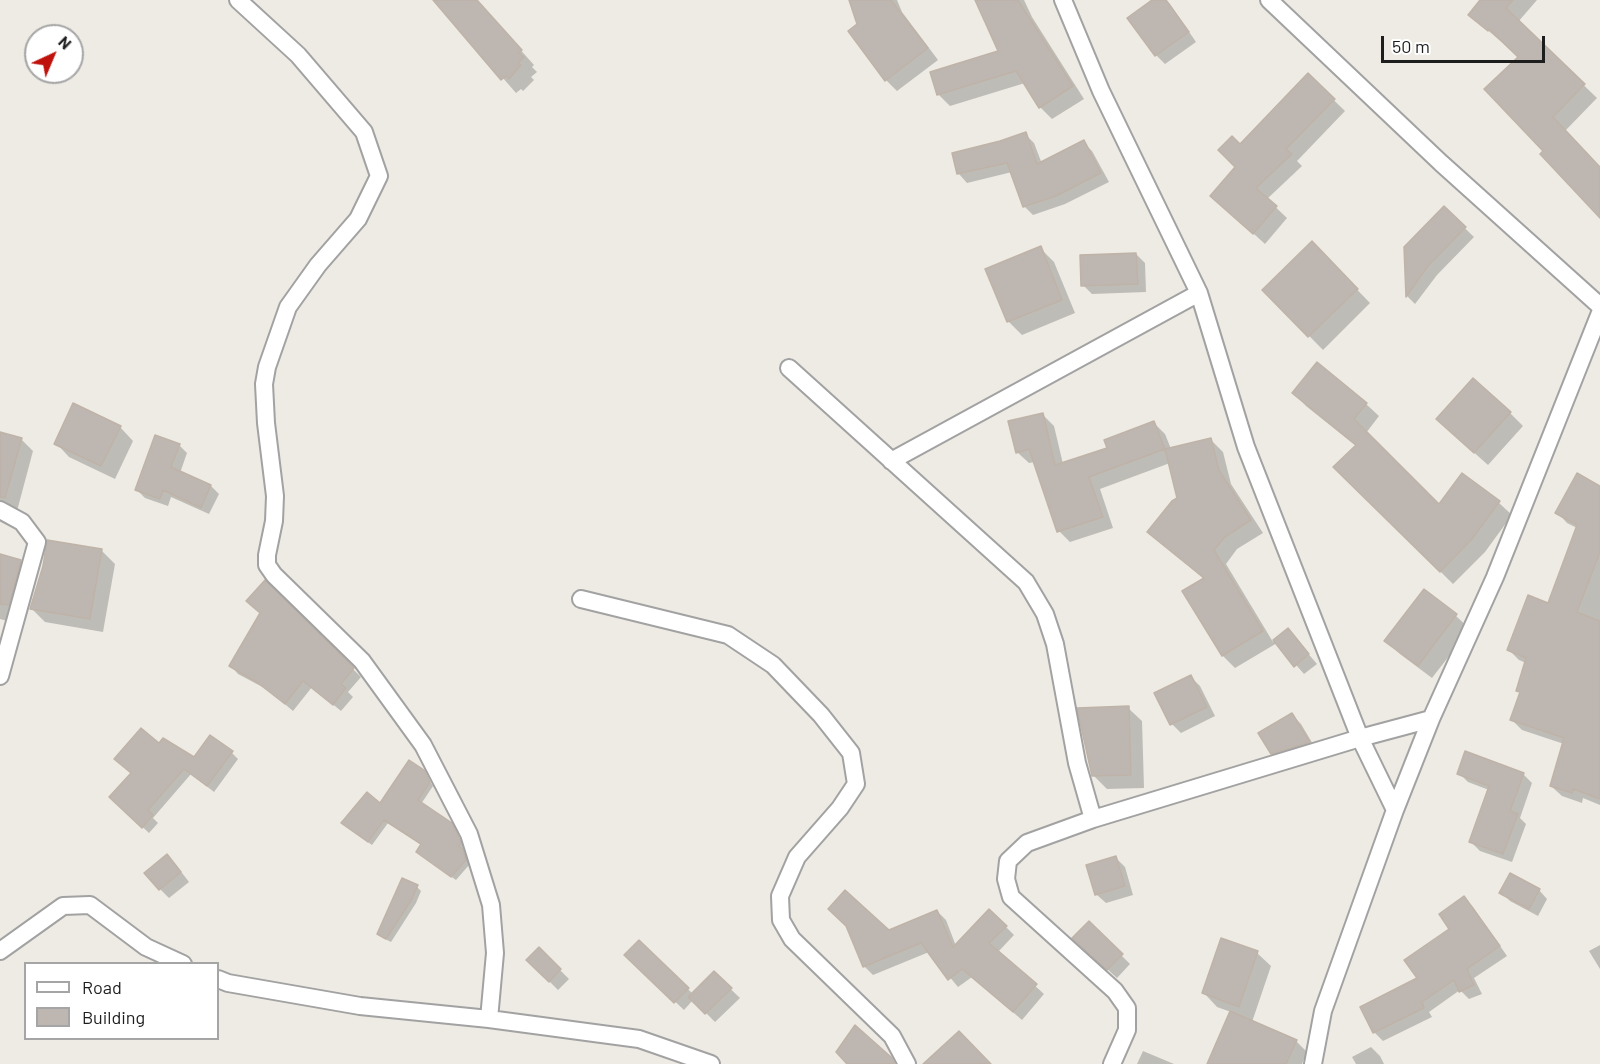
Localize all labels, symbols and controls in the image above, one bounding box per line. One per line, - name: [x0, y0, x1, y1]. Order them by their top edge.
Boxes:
- north arrow: [24, 24, 84, 84]
- scale bar: [1384, 24, 1548, 62]
- text: N: [55, 32, 76, 53]
- text: 50 m: [1392, 35, 1430, 57]
- legend: [24, 962, 219, 1040]
- text: Road: [82, 976, 122, 998]
- text: Building: [82, 1006, 145, 1028]

